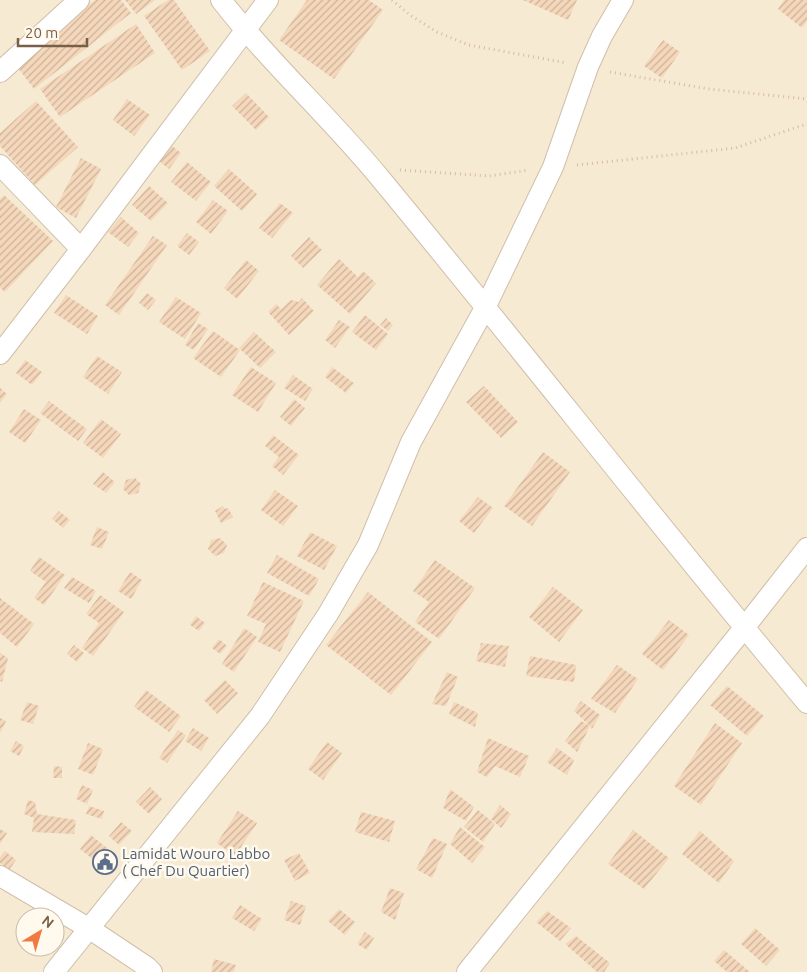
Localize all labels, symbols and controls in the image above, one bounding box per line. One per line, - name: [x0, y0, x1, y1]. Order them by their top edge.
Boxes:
- scale bar: [18, 15, 86, 47]
- text: 20 m: [25, 24, 58, 41]
- place label: Lamidat Wouro Labbo ( Chef Du Quartier): [122, 845, 270, 879]
- public building icon: Lamidat Wouro Labbo ( Chef Du Quartier): [92, 849, 118, 875]
- north arrow: [15, 907, 65, 957]
- text: N: [39, 912, 57, 931]

